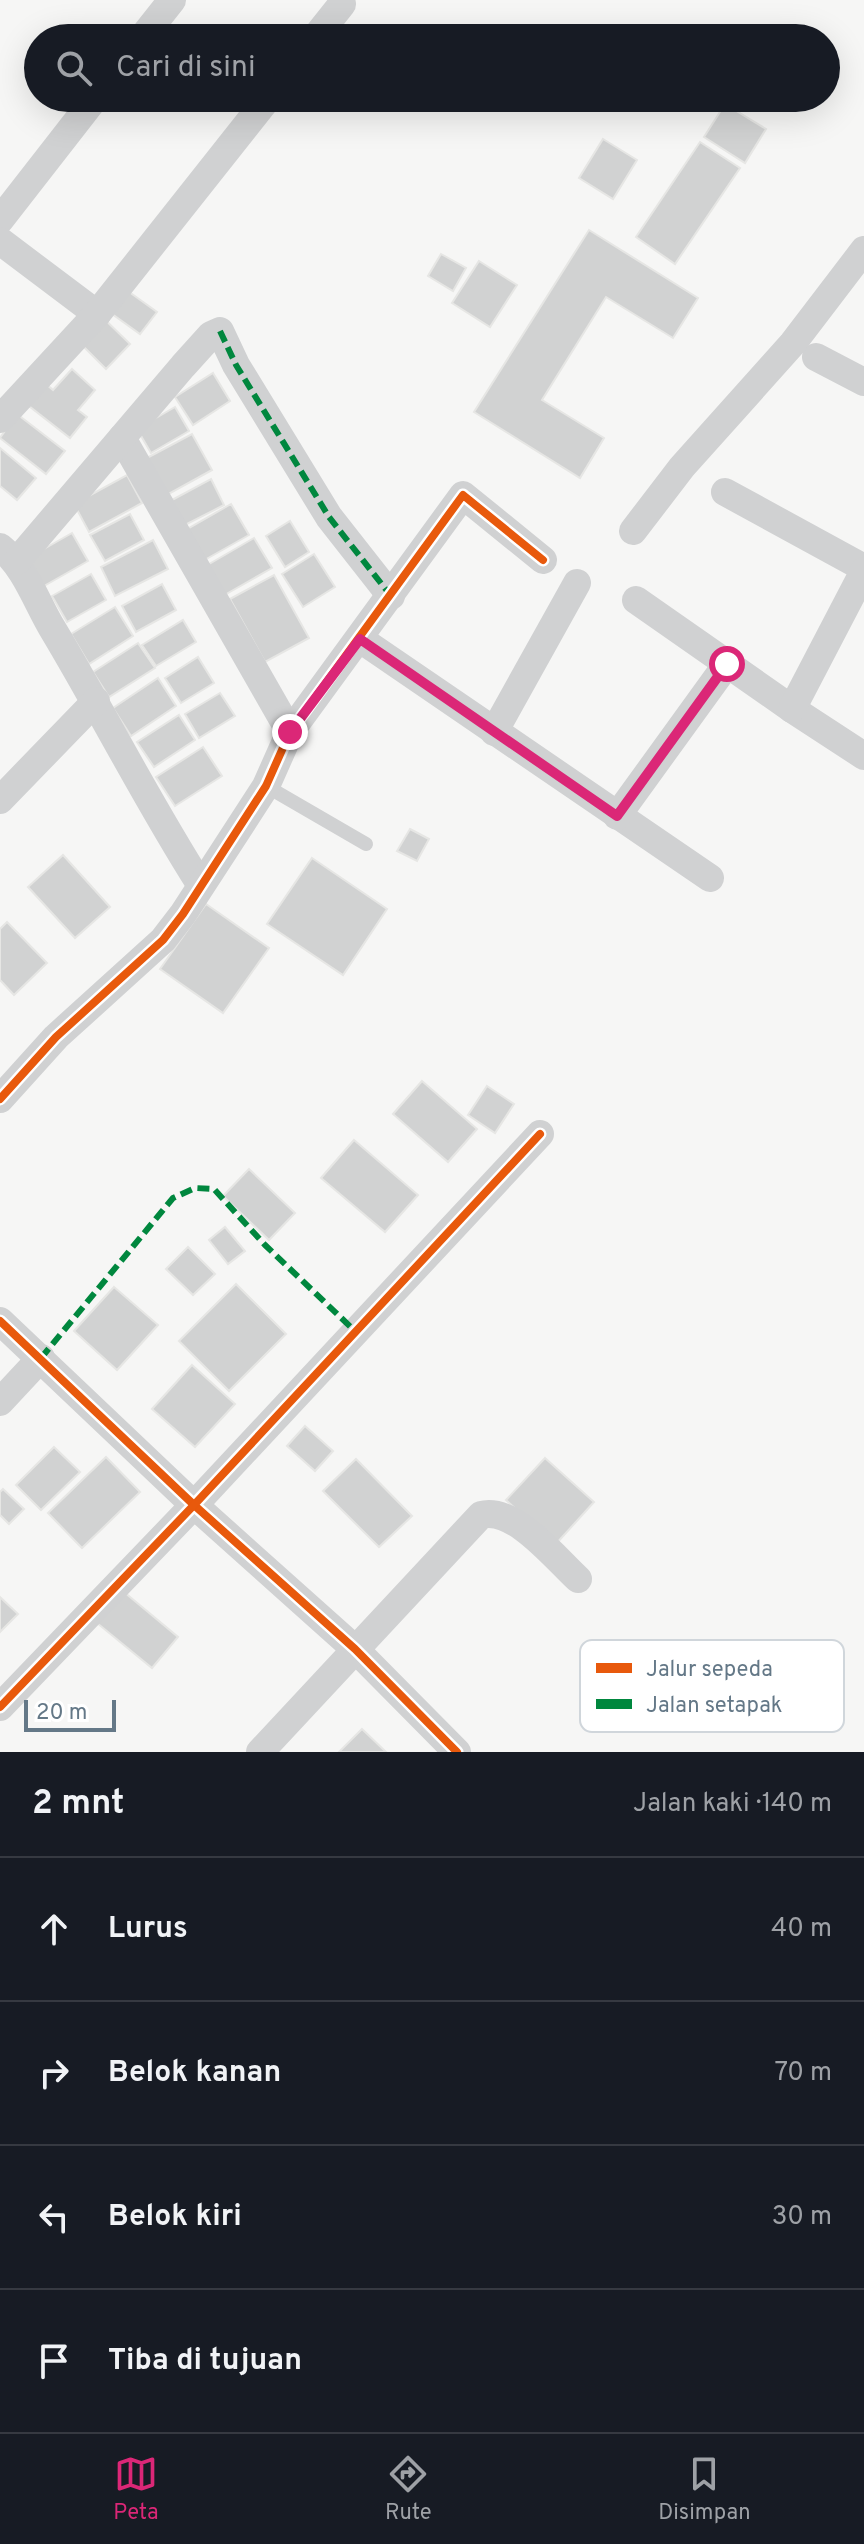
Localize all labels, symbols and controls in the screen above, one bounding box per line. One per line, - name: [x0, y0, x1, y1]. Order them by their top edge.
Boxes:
- search box: [24, 24, 840, 112]
- icon: search: [52, 46, 96, 90]
- text: Cari di sini: [116, 50, 256, 87]
- route start: [709, 646, 745, 682]
- route end: [272, 714, 308, 750]
- legend: [580, 1640, 844, 1732]
- text: Jalur sepeda: [646, 1657, 773, 1684]
- text: Jalan setapak: [646, 1693, 782, 1720]
- scale bar: [24, 1696, 116, 1732]
- text: 20 m: [36, 1700, 87, 1727]
- text: 2 mnt: [32, 1783, 124, 1826]
- text: Jalan kaki · 140 m: [633, 1788, 832, 1821]
- icon: ahead: [32, 1907, 76, 1951]
- text: Lurus: [108, 1911, 188, 1948]
- text: 40 m: [771, 1913, 832, 1946]
- icon: right: [32, 2051, 76, 2095]
- text: Belok kanan: [108, 2055, 281, 2092]
- text: 70 m: [774, 2057, 832, 2090]
- icon: left: [32, 2195, 76, 2239]
- text: Belok kiri: [108, 2199, 242, 2236]
- text: 30 m: [772, 2201, 832, 2234]
- icon: arrive: [32, 2339, 76, 2383]
- text: Tiba di tujuan: [108, 2343, 302, 2380]
- tab: Peta: [113, 2452, 159, 2527]
- tab: Rute: [385, 2452, 432, 2527]
- tab: Disimpan: [658, 2452, 751, 2527]

